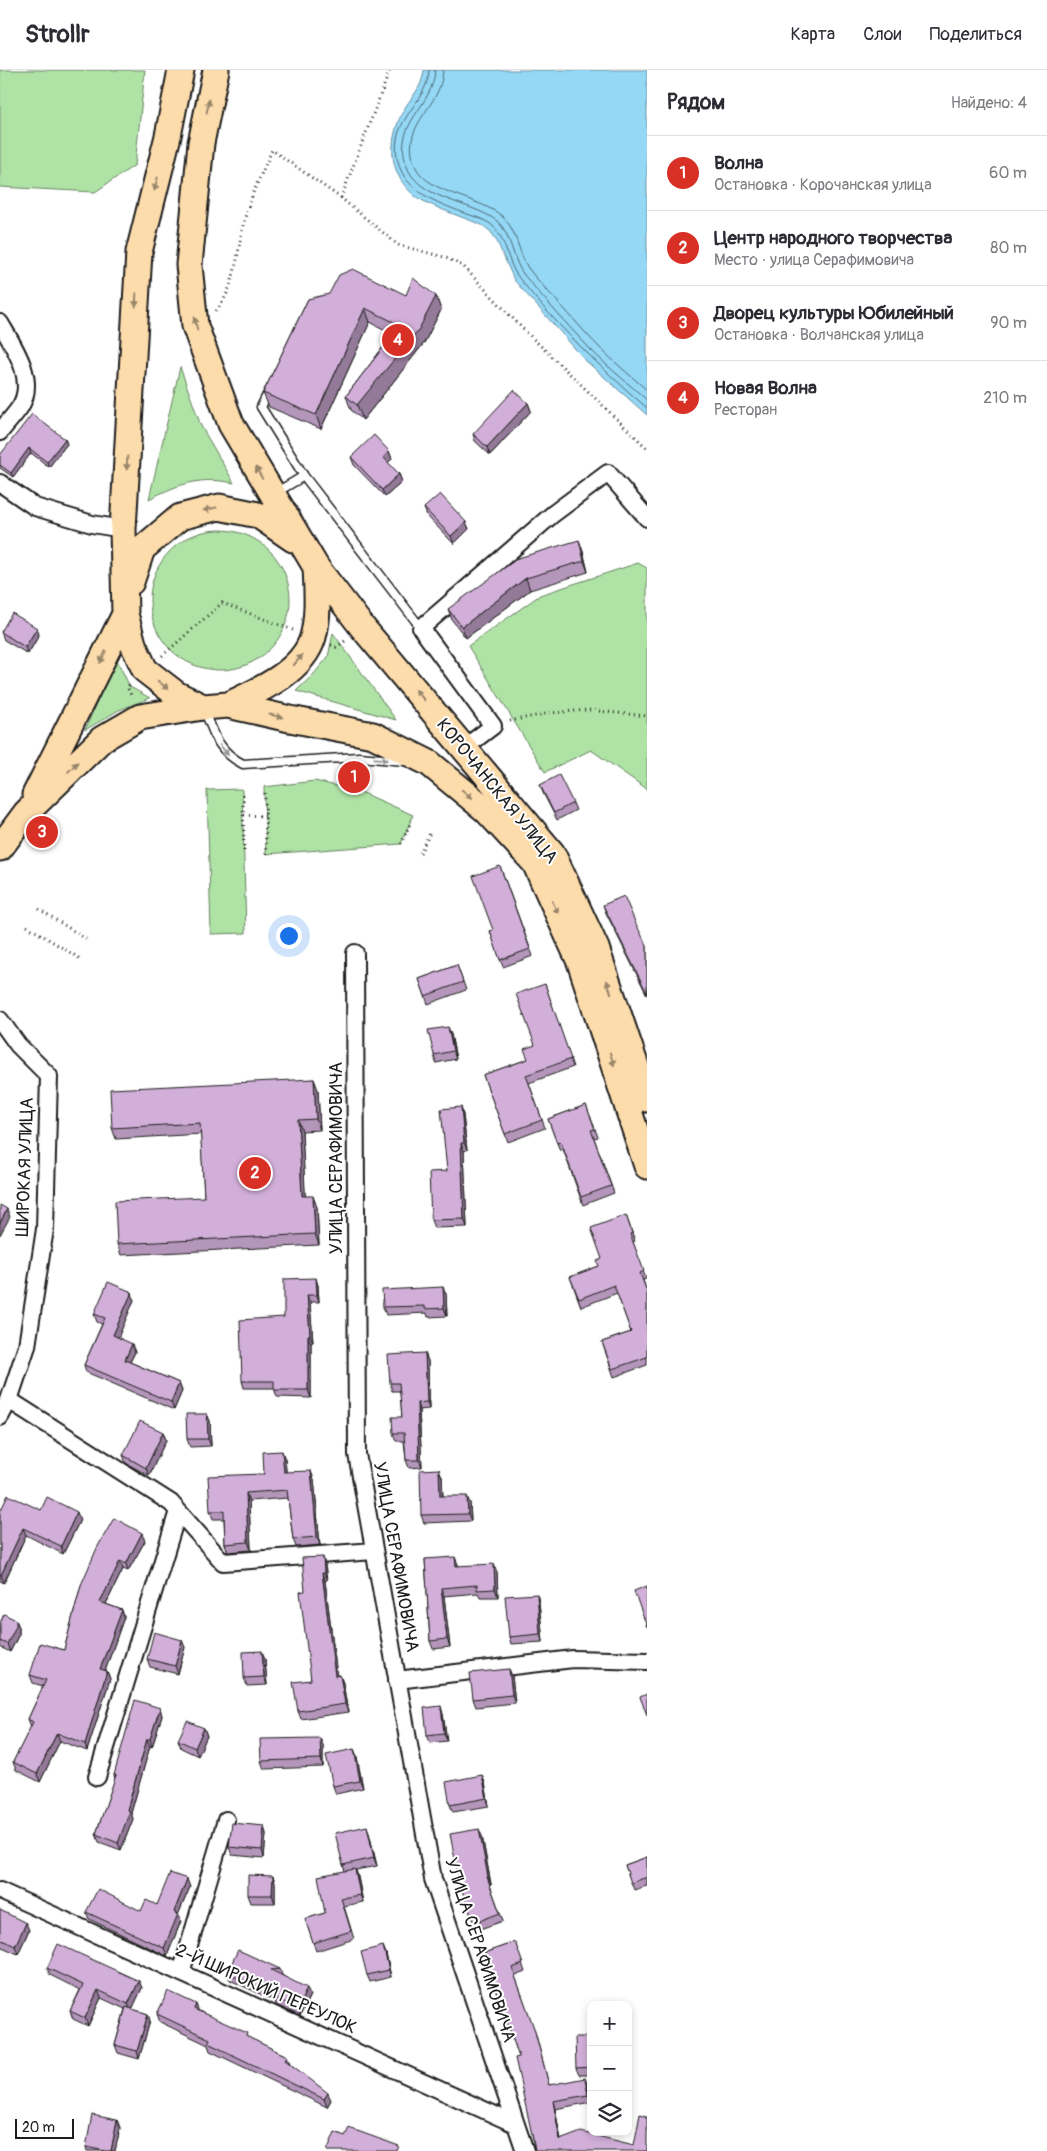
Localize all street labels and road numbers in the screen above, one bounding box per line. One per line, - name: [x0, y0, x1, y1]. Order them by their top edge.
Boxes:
- street label: КОРОЧАНСКАЯ УЛИЦА: [431, 714, 563, 869]
- street label: УЛИЦА СЕРАФИМОВИЧА: [325, 1061, 348, 1254]
- street label: ШИРОКАЯ УЛИЦА: [11, 1097, 39, 1237]
- street label: УЛИЦА СЕРАФИМОВИЧА: [368, 1460, 424, 1654]
- street label: УЛИЦА СЕРАФИМОВИЧА: [439, 1855, 521, 2045]
- street label: 2-Й ШИРОКИЙ ПЕРЕУЛОК: [172, 1939, 360, 2039]

